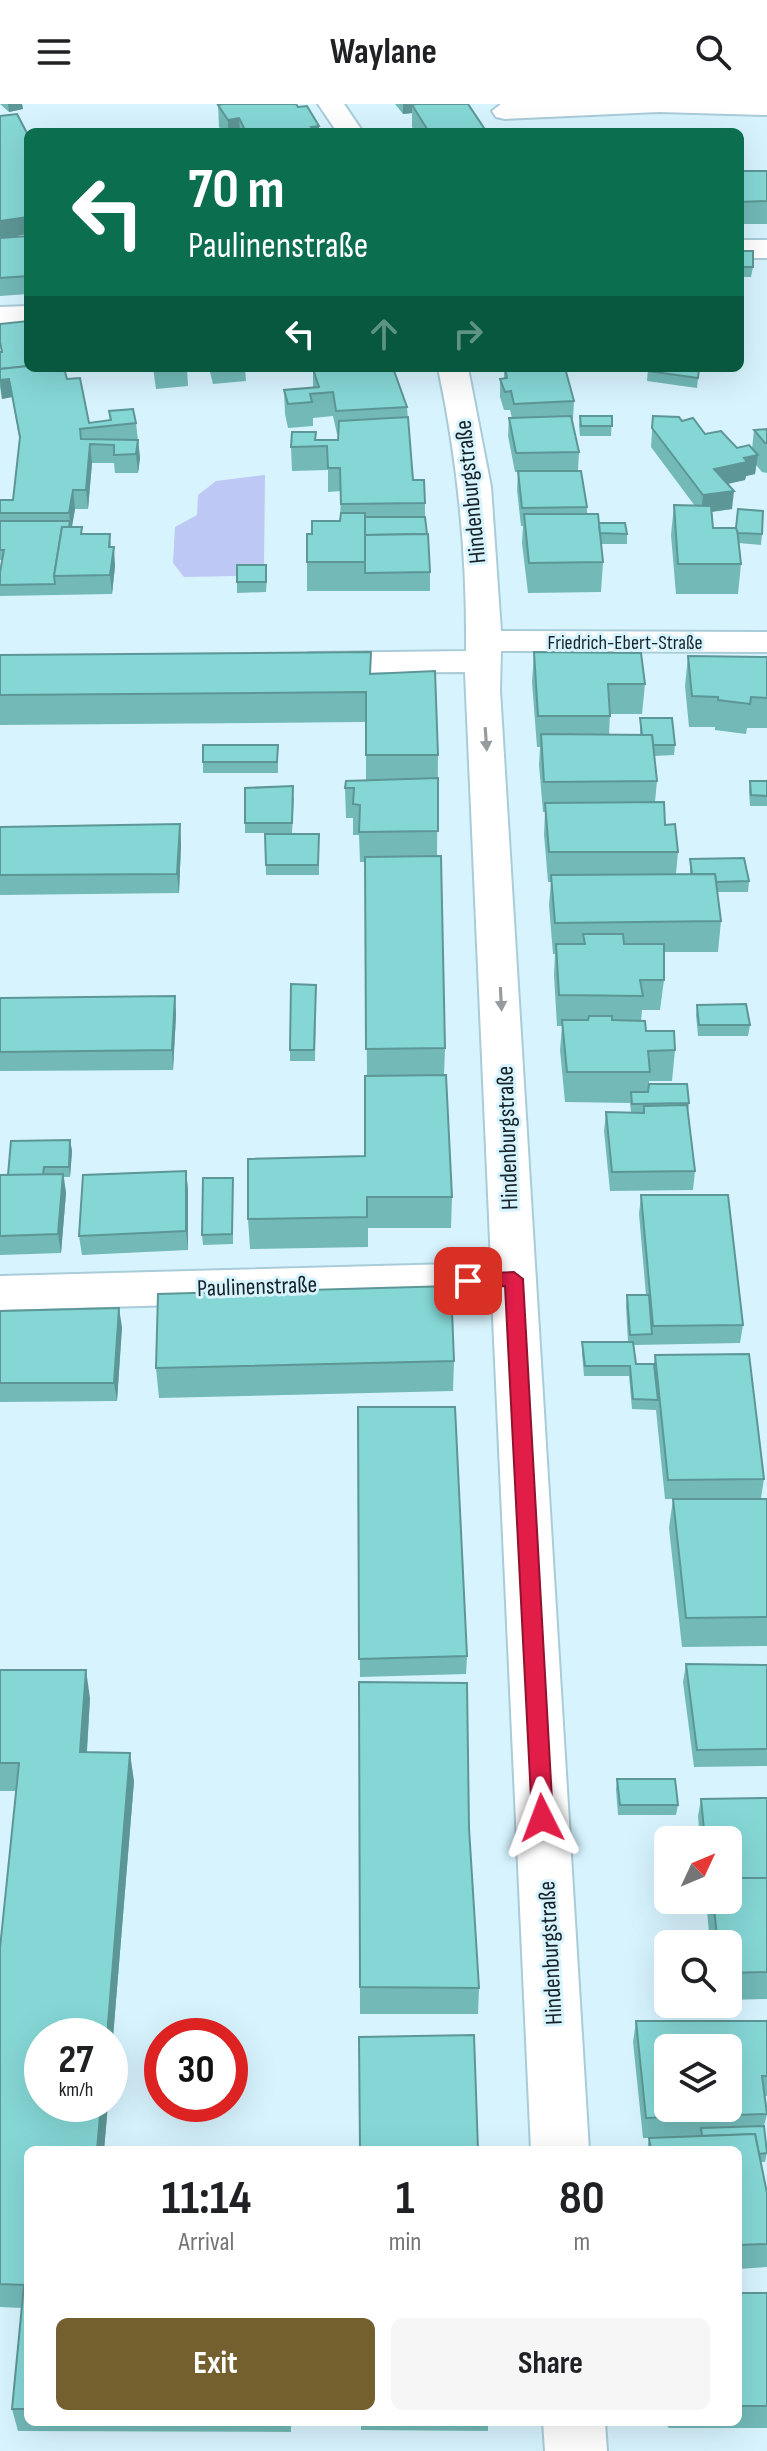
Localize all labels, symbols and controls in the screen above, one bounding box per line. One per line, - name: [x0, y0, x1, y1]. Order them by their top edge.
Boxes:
- icon: menu: [32, 30, 76, 74]
- icon: search: [691, 30, 735, 74]
- text: Waylane: [330, 31, 437, 74]
- text: 70 m: [188, 157, 285, 224]
- icon: left: [56, 160, 160, 264]
- text: Paulinenstraße: [188, 225, 368, 268]
- icon: left: [278, 312, 322, 356]
- icon: ahead: [362, 312, 406, 356]
- icon: right: [446, 312, 490, 356]
- street label: Hindenburgstraße: [449, 419, 492, 565]
- street label: Friedrich-Ebert-Straße: [548, 631, 702, 655]
- one-way arrow: [480, 727, 493, 752]
- one-way arrow: [494, 987, 507, 1012]
- street label: Hindenburgstraße: [490, 1065, 525, 1210]
- pin: [434, 1247, 502, 1315]
- icon: arrive: [446, 1259, 490, 1303]
- street label: Paulinenstraße: [196, 1270, 318, 1303]
- position arrow: [500, 1776, 584, 1860]
- north arrow: [654, 1826, 742, 1914]
- map controls: [654, 1826, 742, 2122]
- street label: Hindenburgstraße: [532, 1880, 569, 2026]
- button: search: [654, 1930, 742, 2018]
- speed limit sign: 30: [144, 2018, 248, 2122]
- button: layers: [654, 2034, 742, 2122]
- text: 27: [59, 2036, 93, 2084]
- text: km/h: [59, 2078, 93, 2102]
- text: 11:14: [161, 2170, 251, 2227]
- text: 1: [396, 2170, 415, 2227]
- text: 80: [559, 2170, 605, 2227]
- text: Arrival: [178, 2227, 234, 2258]
- text: min: [389, 2227, 422, 2258]
- text: m: [573, 2227, 590, 2258]
- button: Exit: [56, 2318, 375, 2410]
- button: Share: [391, 2318, 710, 2410]

